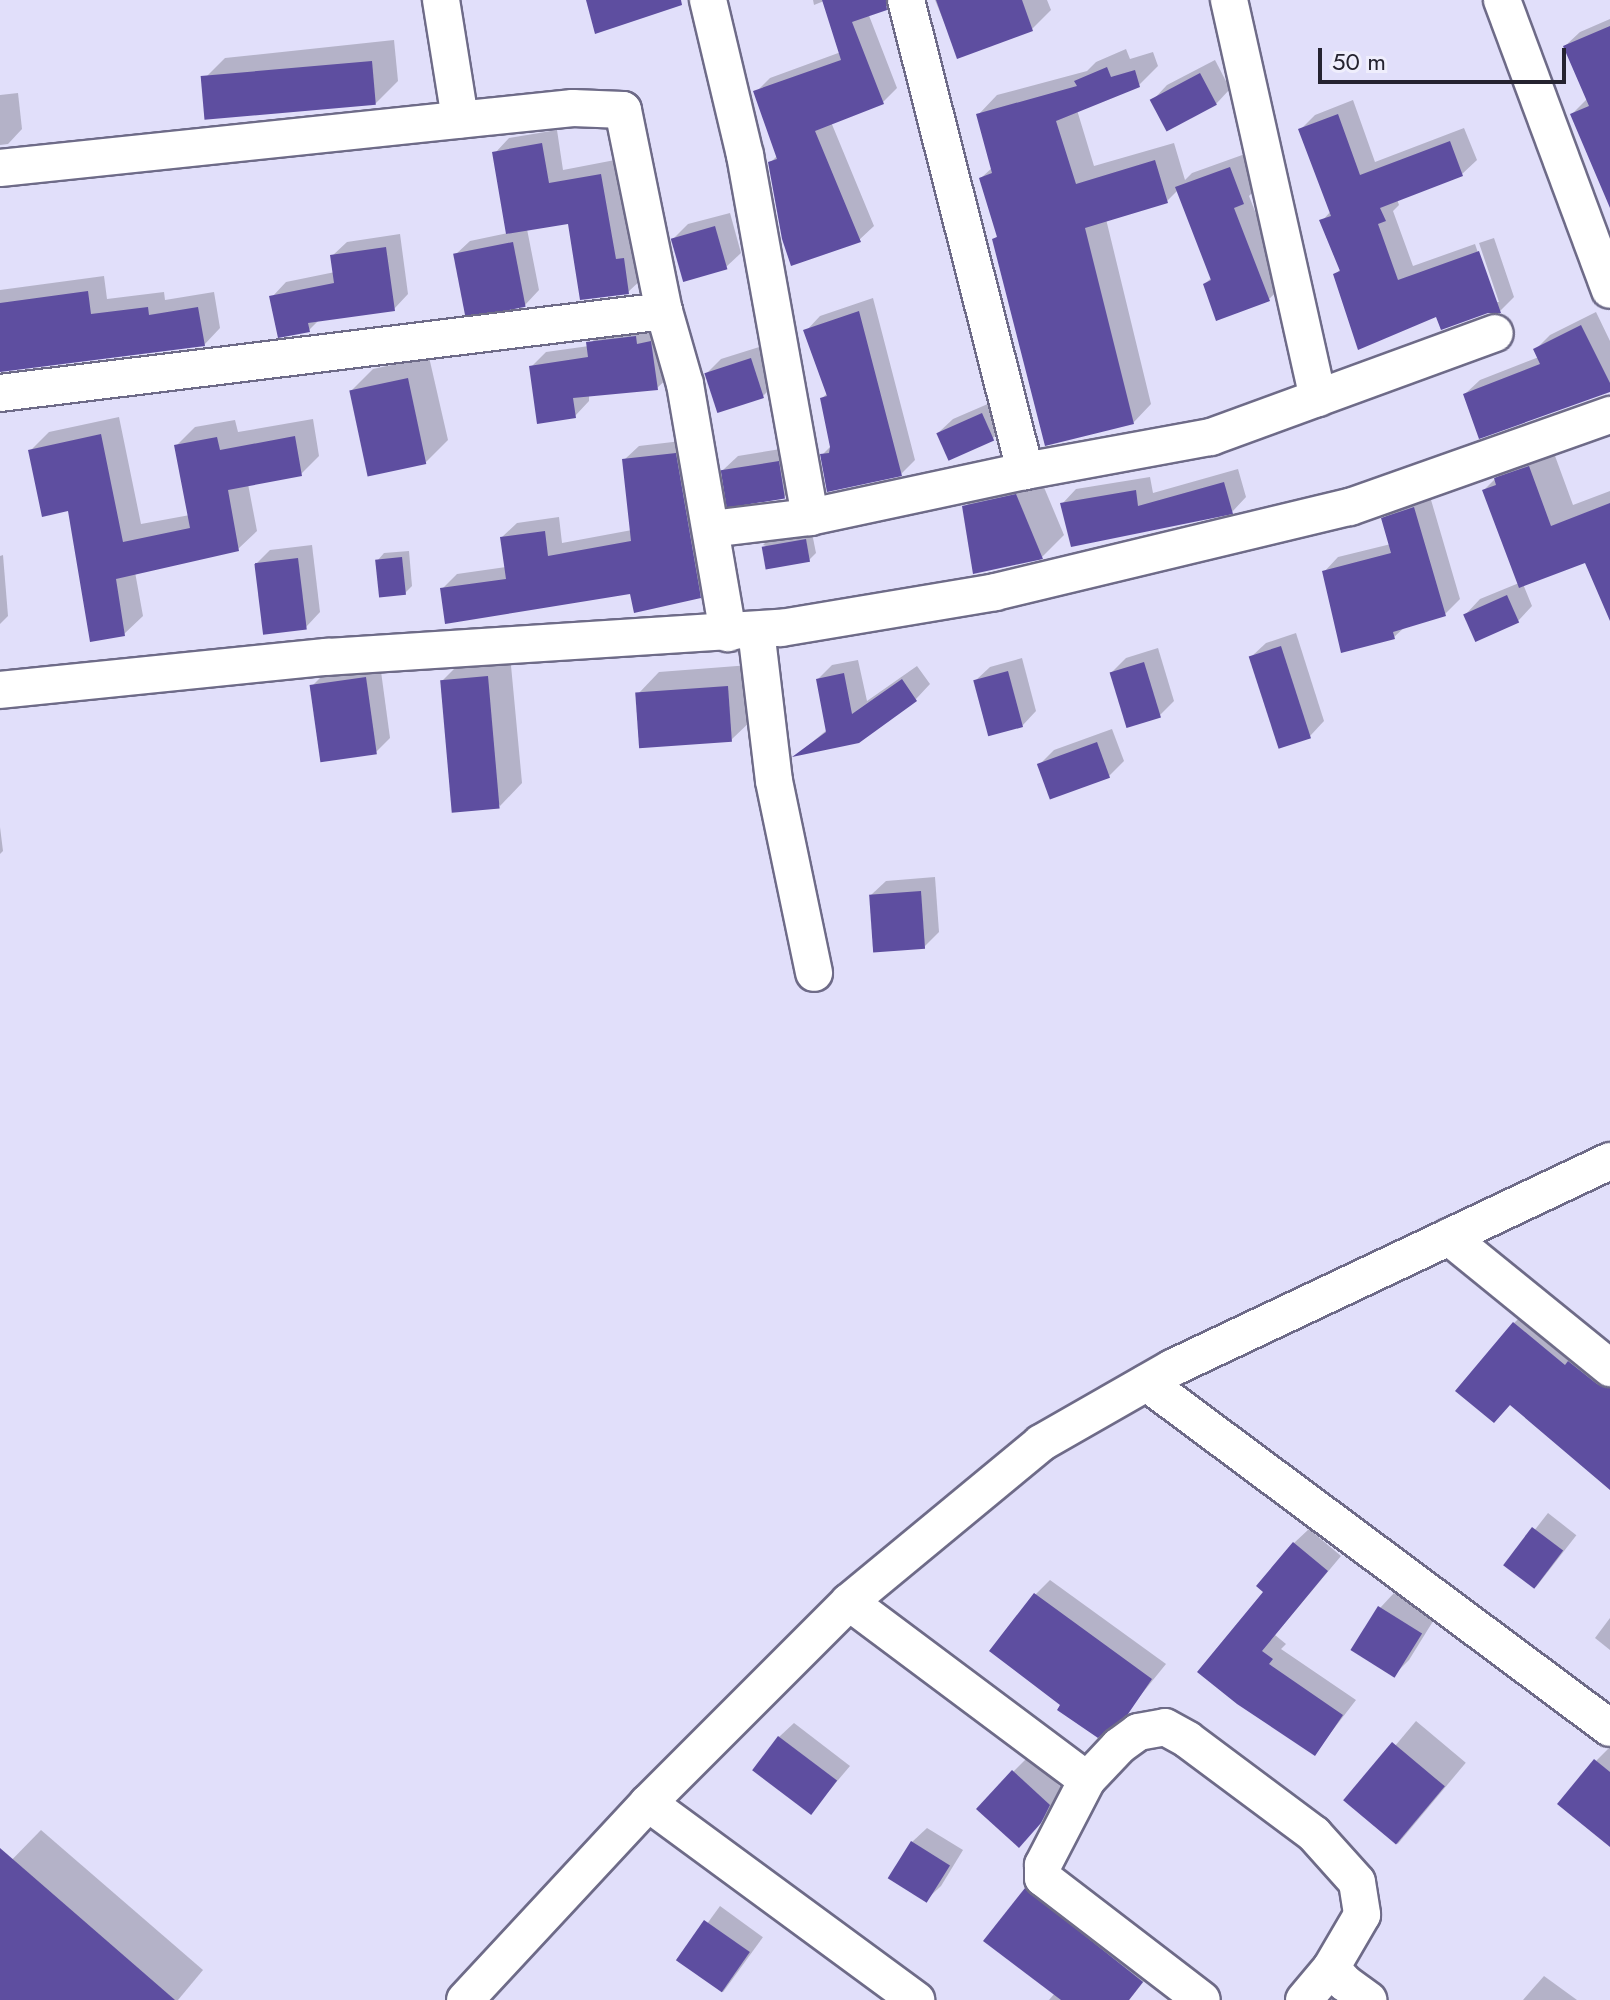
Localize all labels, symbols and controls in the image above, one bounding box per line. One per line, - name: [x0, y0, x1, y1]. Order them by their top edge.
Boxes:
- scale bar: [1322, 32, 1570, 82]
- text: 50 m: [1332, 44, 1386, 79]

